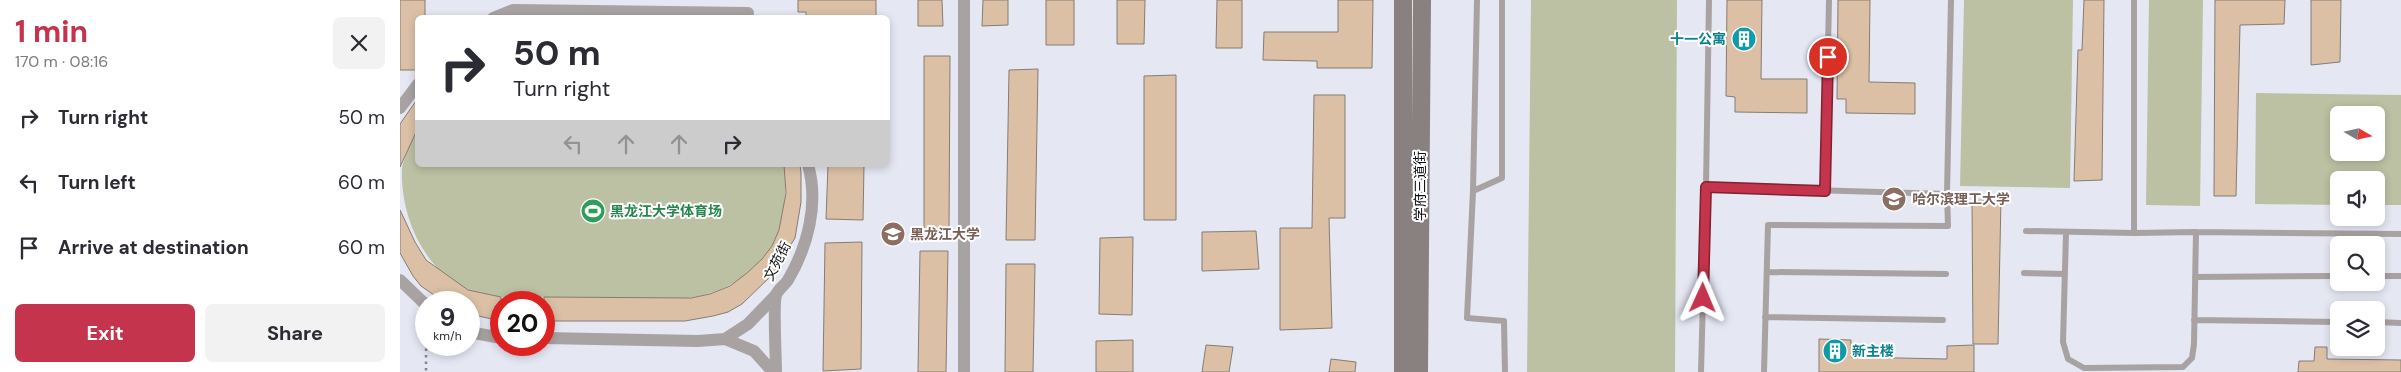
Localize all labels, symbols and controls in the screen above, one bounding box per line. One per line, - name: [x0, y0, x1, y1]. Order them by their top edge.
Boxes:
- text: 1 min: [15, 12, 88, 51]
- button: close: [333, 17, 385, 69]
- building icon: 十一公寓: [1731, 26, 1757, 52]
- text: 50 m: [513, 30, 601, 76]
- place label: 十一公寓: [1670, 30, 1726, 48]
- icon: right: [430, 35, 495, 100]
- pin: [1807, 36, 1849, 78]
- icon: arrive: [1814, 43, 1842, 71]
- text: 170 m · 08:16: [15, 51, 108, 72]
- text: Turn right: [513, 74, 610, 103]
- icon: right: [15, 104, 43, 132]
- text: Turn right: [58, 105, 148, 130]
- text: 50 m: [338, 105, 385, 130]
- north arrow: [2330, 106, 2385, 161]
- map controls: [2330, 106, 2385, 356]
- icon: left: [559, 130, 587, 158]
- icon: ahead: [612, 130, 640, 158]
- icon: ahead: [665, 130, 693, 158]
- icon: right: [718, 130, 746, 158]
- street label: 学府三道街: [1411, 151, 1429, 221]
- icon: left: [15, 169, 43, 197]
- text: Turn left: [58, 170, 136, 195]
- text: 60 m: [338, 170, 385, 195]
- button: sound: [2330, 171, 2385, 226]
- school or university icon: 哈尔滨理工大学: [1881, 186, 1907, 212]
- place label: 哈尔滨理工大学: [1912, 190, 2010, 208]
- sports icon: 黑龙江大学体育场: [580, 198, 606, 224]
- place label: 黑龙江大学体育场: [610, 202, 722, 220]
- school or university icon: 黑龙江大学: [880, 221, 906, 247]
- place label: 黑龙江大学: [910, 225, 980, 243]
- icon: arrive: [15, 234, 43, 262]
- text: Arrive at destination: [58, 235, 249, 260]
- text: 60 m: [338, 235, 385, 260]
- button: search: [2330, 236, 2385, 291]
- street label: 文苑街: [759, 238, 795, 284]
- position arrow: [1676, 271, 1728, 323]
- speed limit sign: 20: [490, 291, 555, 356]
- text: 9: [440, 301, 455, 334]
- button: layers: [2330, 301, 2385, 356]
- button: Exit: [15, 304, 195, 362]
- button: Share: [205, 304, 385, 362]
- text: km/h: [433, 328, 462, 344]
- building icon: 新主楼: [1822, 338, 1848, 364]
- place label: 新主楼: [1852, 342, 1894, 360]

